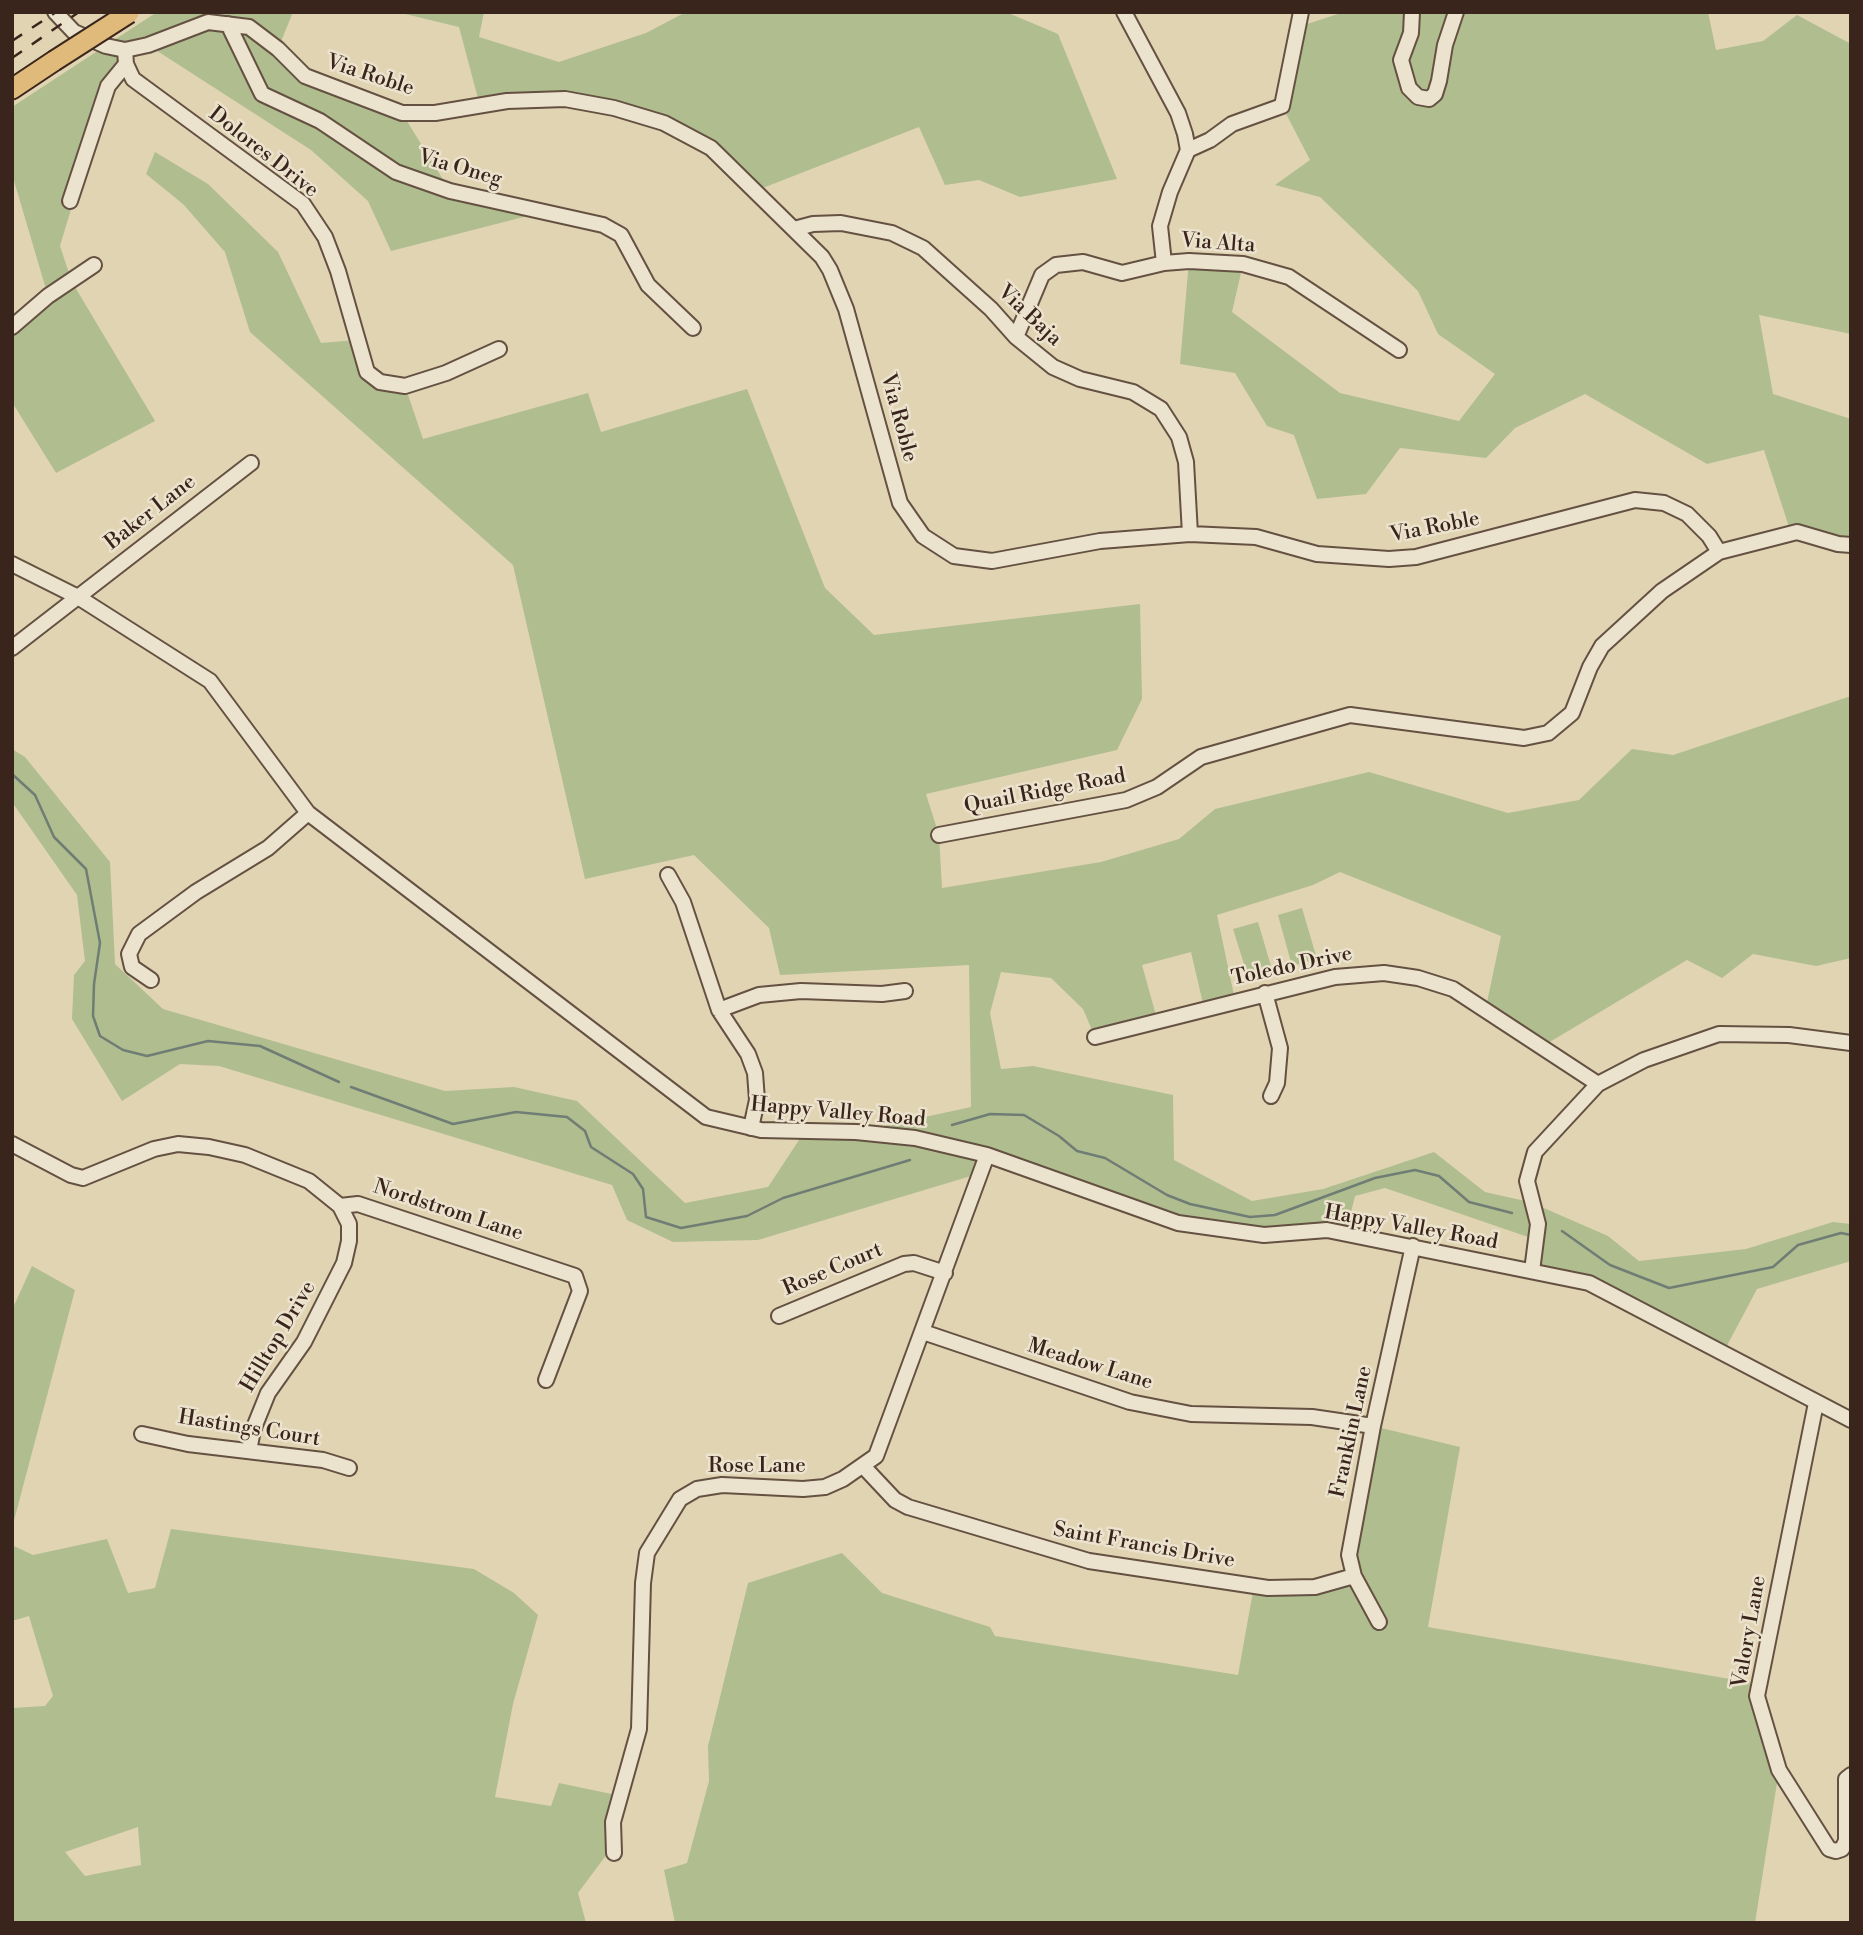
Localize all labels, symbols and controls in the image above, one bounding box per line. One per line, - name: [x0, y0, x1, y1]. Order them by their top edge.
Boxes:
- street label: Via Roble: [323, 50, 417, 102]
- street label: Dolores Drive: [203, 102, 323, 204]
- street label: Via Oneg: [415, 145, 505, 193]
- street label: Via Alta: [1180, 229, 1256, 259]
- street label: Via Baja: [992, 280, 1066, 352]
- street label: Via Roble: [874, 371, 922, 465]
- street label: Baker Lane: [101, 470, 201, 556]
- street label: Via Roble: [1388, 507, 1482, 549]
- street label: Quail Ridge Road: [962, 764, 1128, 820]
- street label: Toledo Drive: [1229, 942, 1355, 992]
- street label: Happy Valley Road: [749, 1093, 927, 1133]
- street label: Nordstrom Lane: [370, 1175, 526, 1247]
- street label: Happy Valley Road: [1322, 1200, 1500, 1256]
- street label: Rose Court: [779, 1238, 887, 1302]
- street label: Hilltop Drive: [236, 1277, 322, 1397]
- street label: Meadow Lane: [1024, 1334, 1156, 1396]
- street label: Franklin Lane: [1326, 1364, 1378, 1500]
- street label: Hastings Court: [176, 1405, 322, 1453]
- street label: Rose Lane: [708, 1454, 806, 1480]
- street label: Saint Francis Drive: [1051, 1518, 1237, 1574]
- street label: Valory Lane: [1728, 1574, 1772, 1690]

